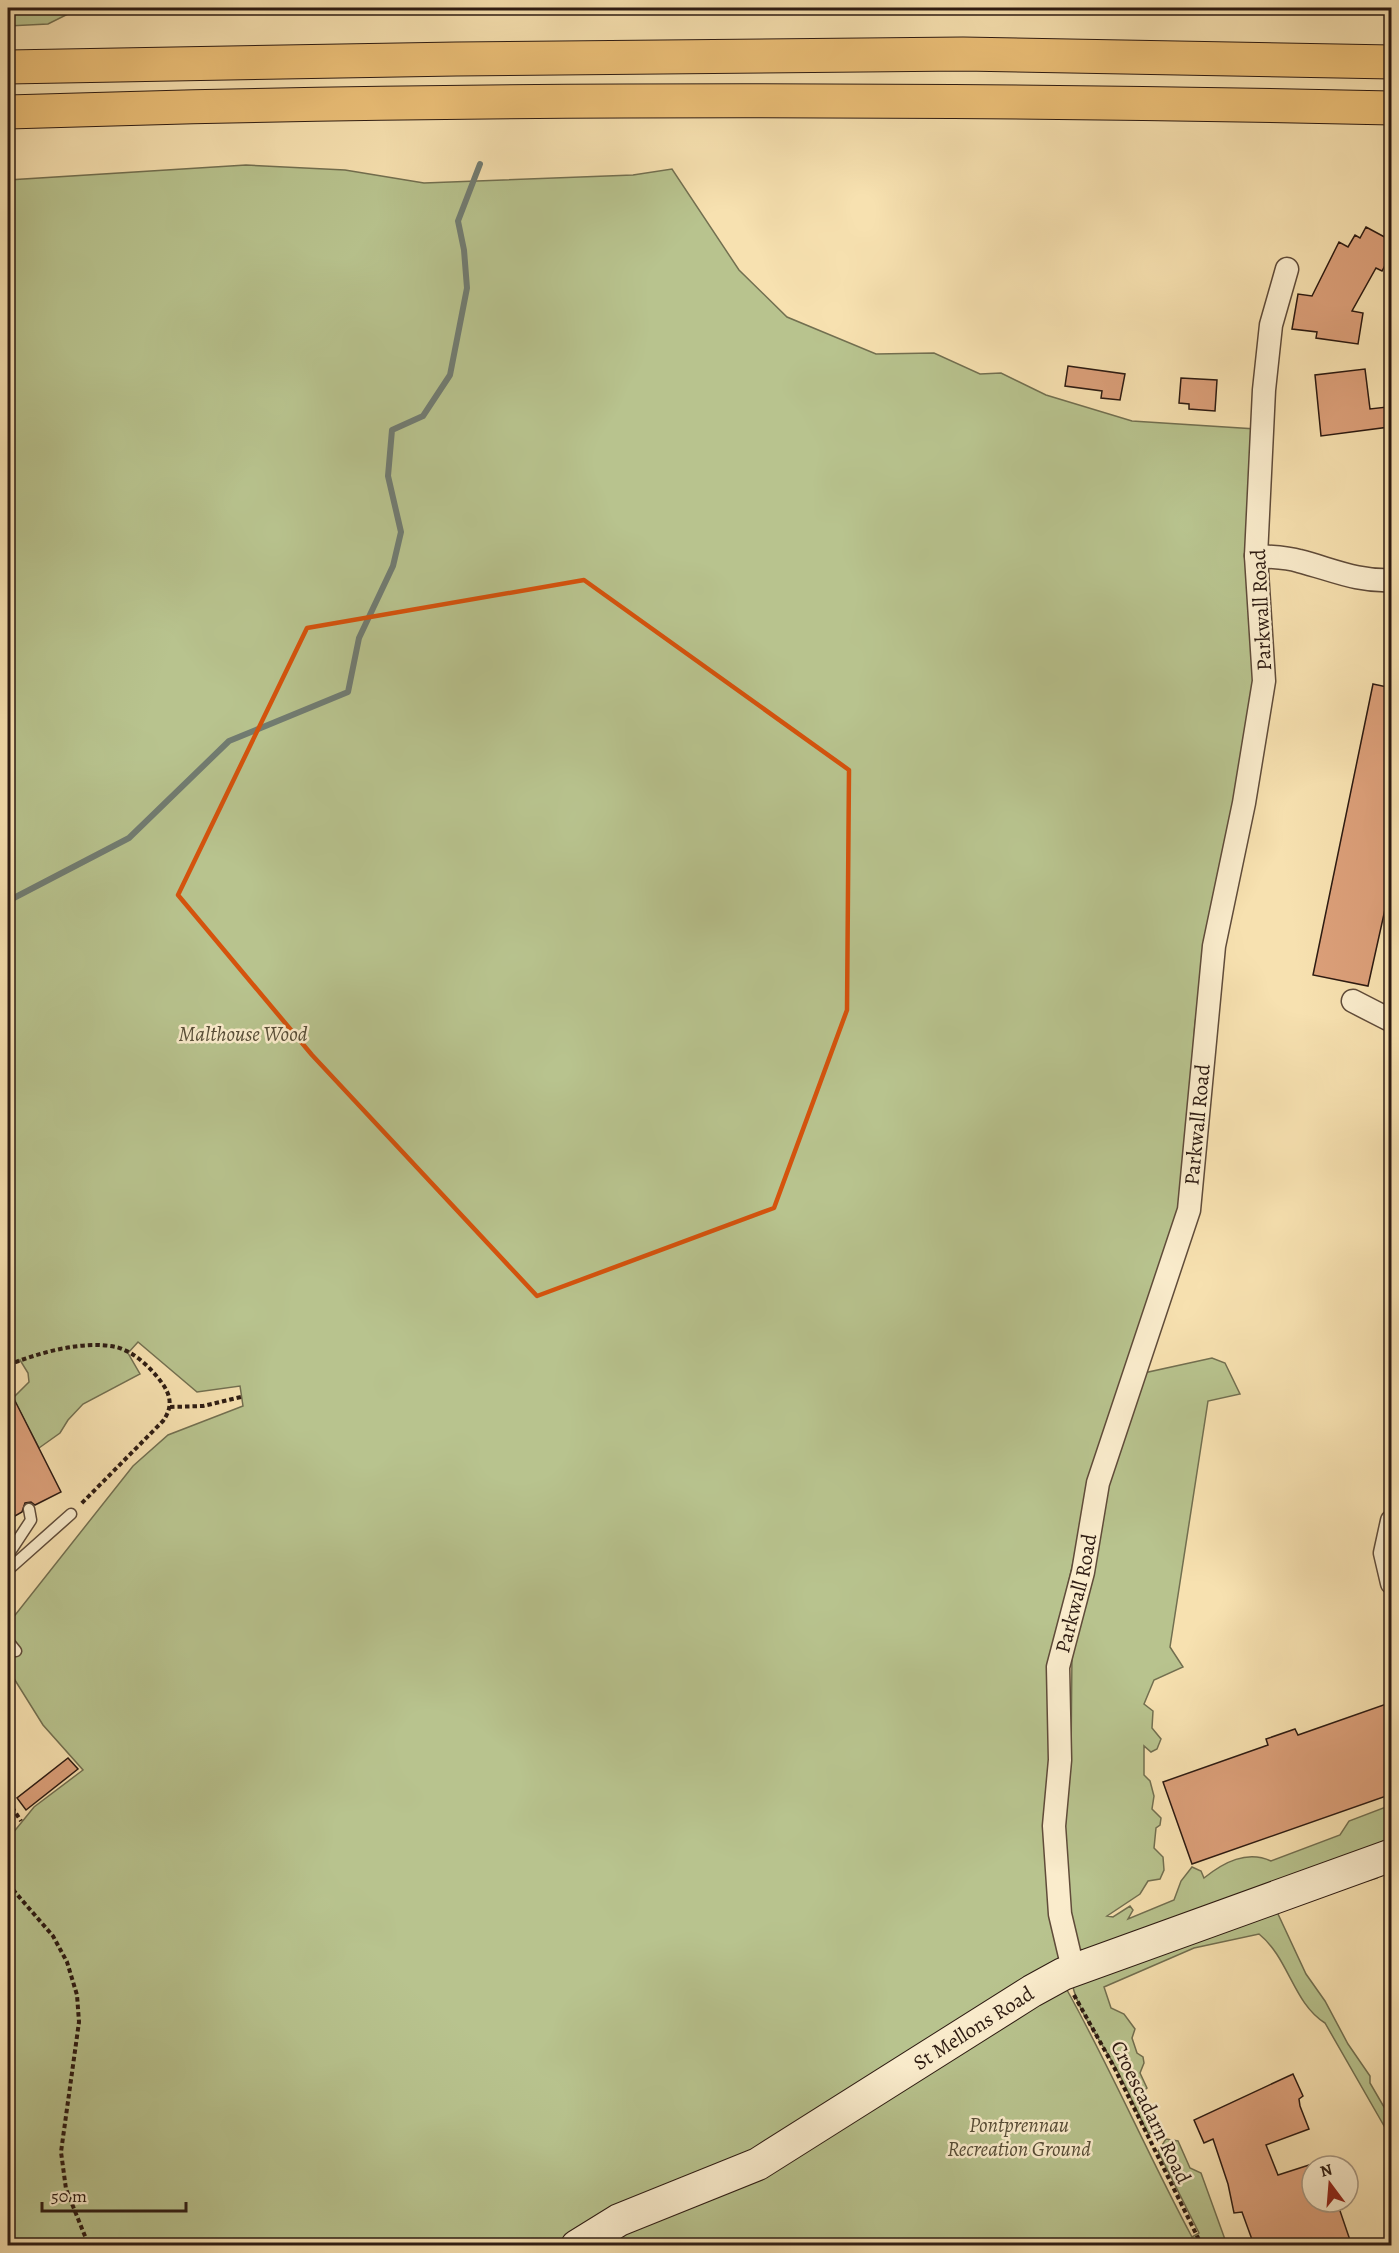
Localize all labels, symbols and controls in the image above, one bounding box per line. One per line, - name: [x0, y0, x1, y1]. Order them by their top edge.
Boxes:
- street label: Parkwall Road: [1244, 548, 1278, 672]
- park label: Malthouse Wood: [179, 1020, 308, 1048]
- street label: Parkwall Road: [1177, 1062, 1217, 1187]
- street label: Parkwall Road: [1048, 1531, 1103, 1656]
- street label: St Mellons Road: [908, 1979, 1040, 2077]
- street label: Croescadarn Road: [1104, 2036, 1198, 2189]
- park label: Pontprennau Recreation Ground: [947, 2111, 1091, 2163]
- north arrow: [1300, 2154, 1360, 2214]
- text: N: [1318, 2158, 1335, 2183]
- scale bar: [42, 2175, 186, 2213]
- text: 50 m: [51, 2184, 87, 2208]

